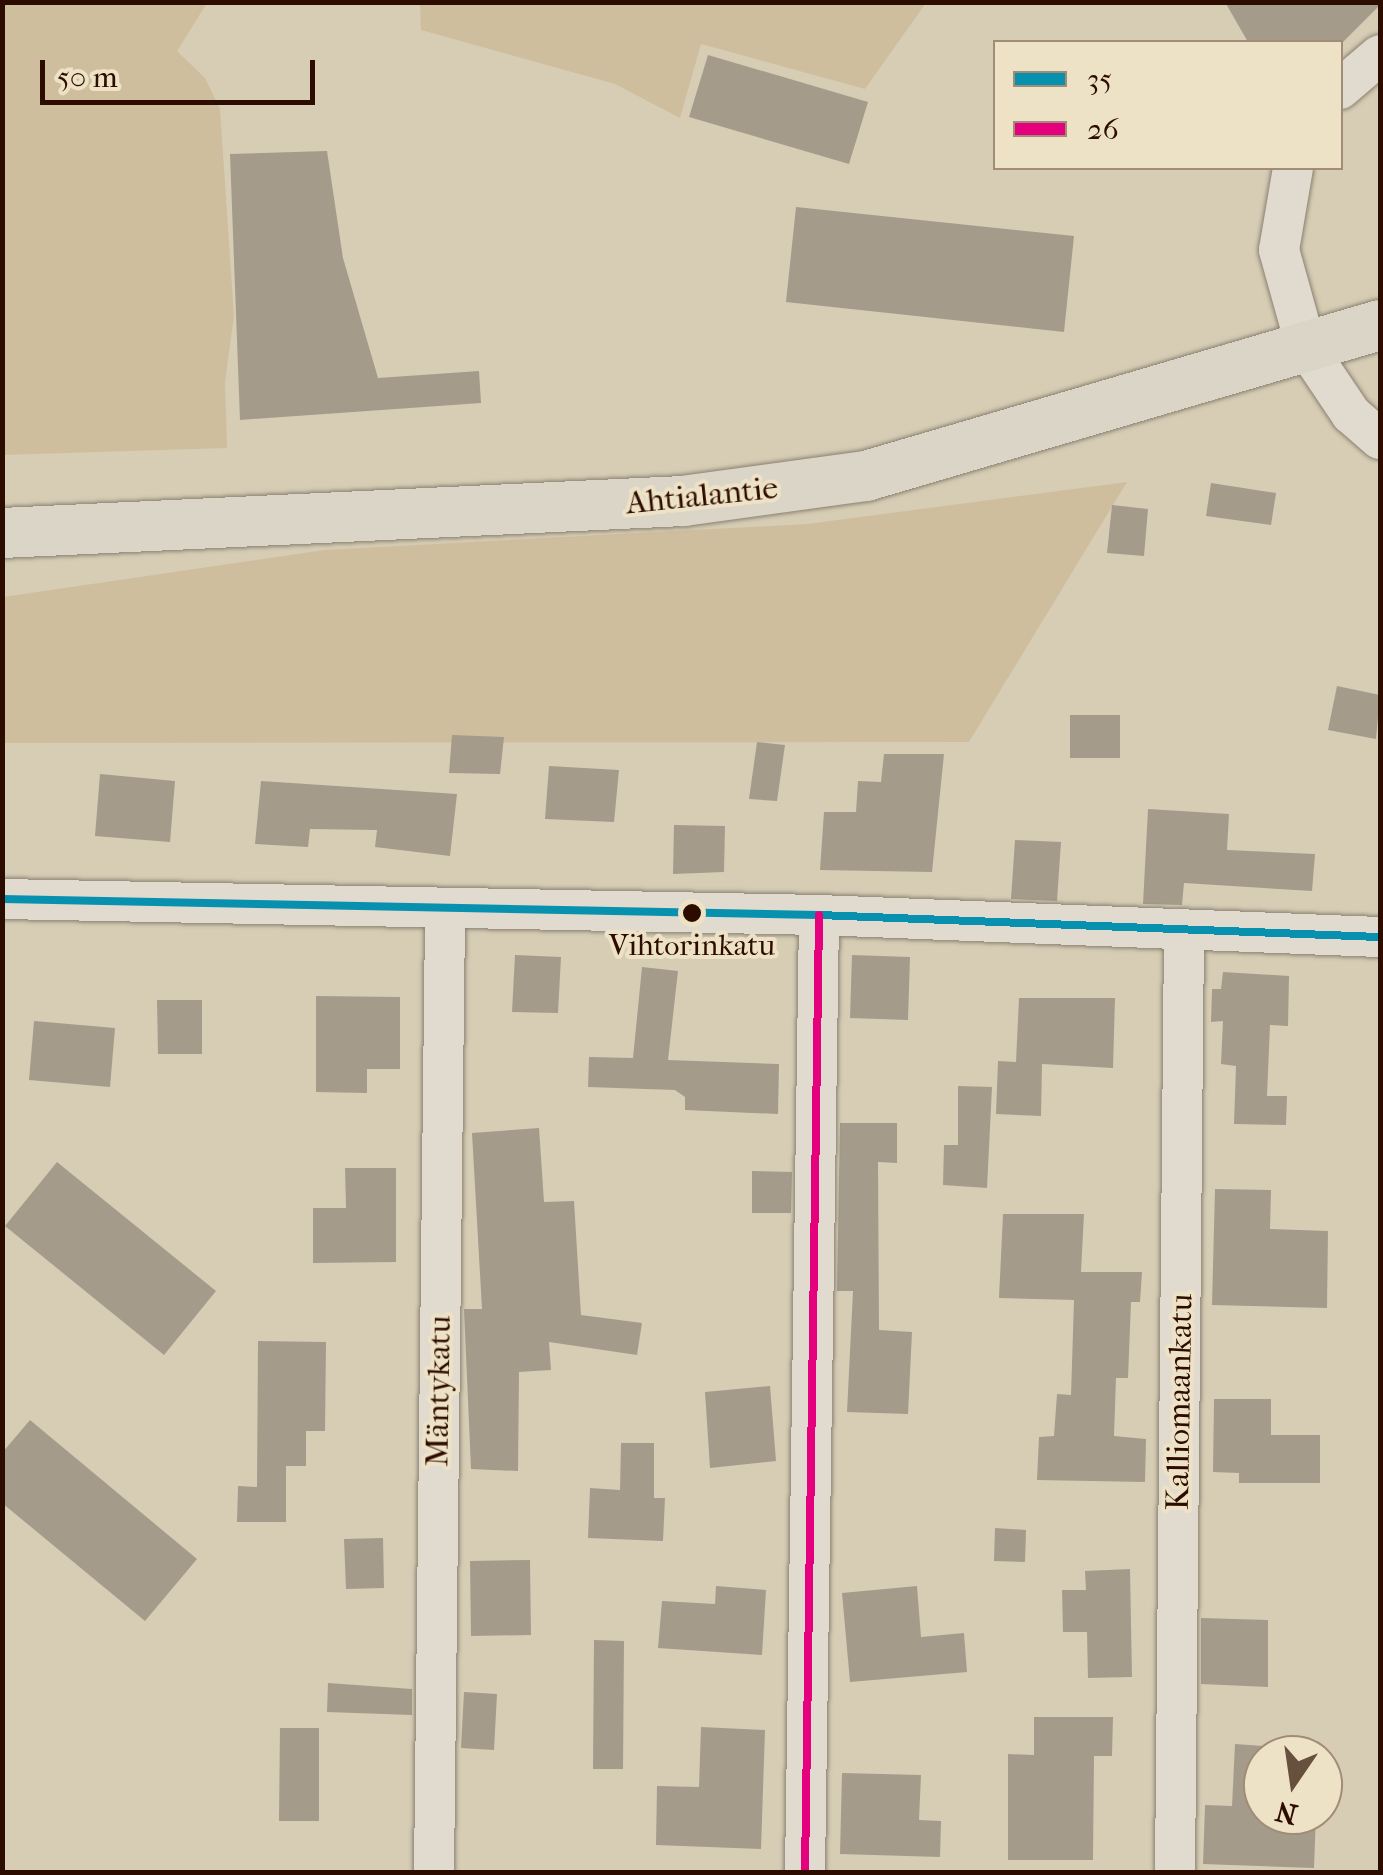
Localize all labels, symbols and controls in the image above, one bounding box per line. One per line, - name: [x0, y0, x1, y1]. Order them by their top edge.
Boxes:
- scale bar: [45, 40, 320, 102]
- legend: [993, 40, 1343, 170]
- text: 50 m: [57, 60, 118, 95]
- text: 35: [1087, 62, 1112, 97]
- text: 26: [1087, 112, 1119, 147]
- street label: Ahtialantie: [624, 469, 780, 523]
- marker: Vihtorinkatu: [682, 903, 702, 923]
- place label: Vihtorinkatu: [609, 928, 775, 964]
- street label: Kalliomaankatu: [1159, 1293, 1201, 1511]
- street label: Mäntykatu: [418, 1315, 460, 1467]
- north arrow: [1243, 1735, 1343, 1835]
- text: N: [1273, 1794, 1301, 1831]

